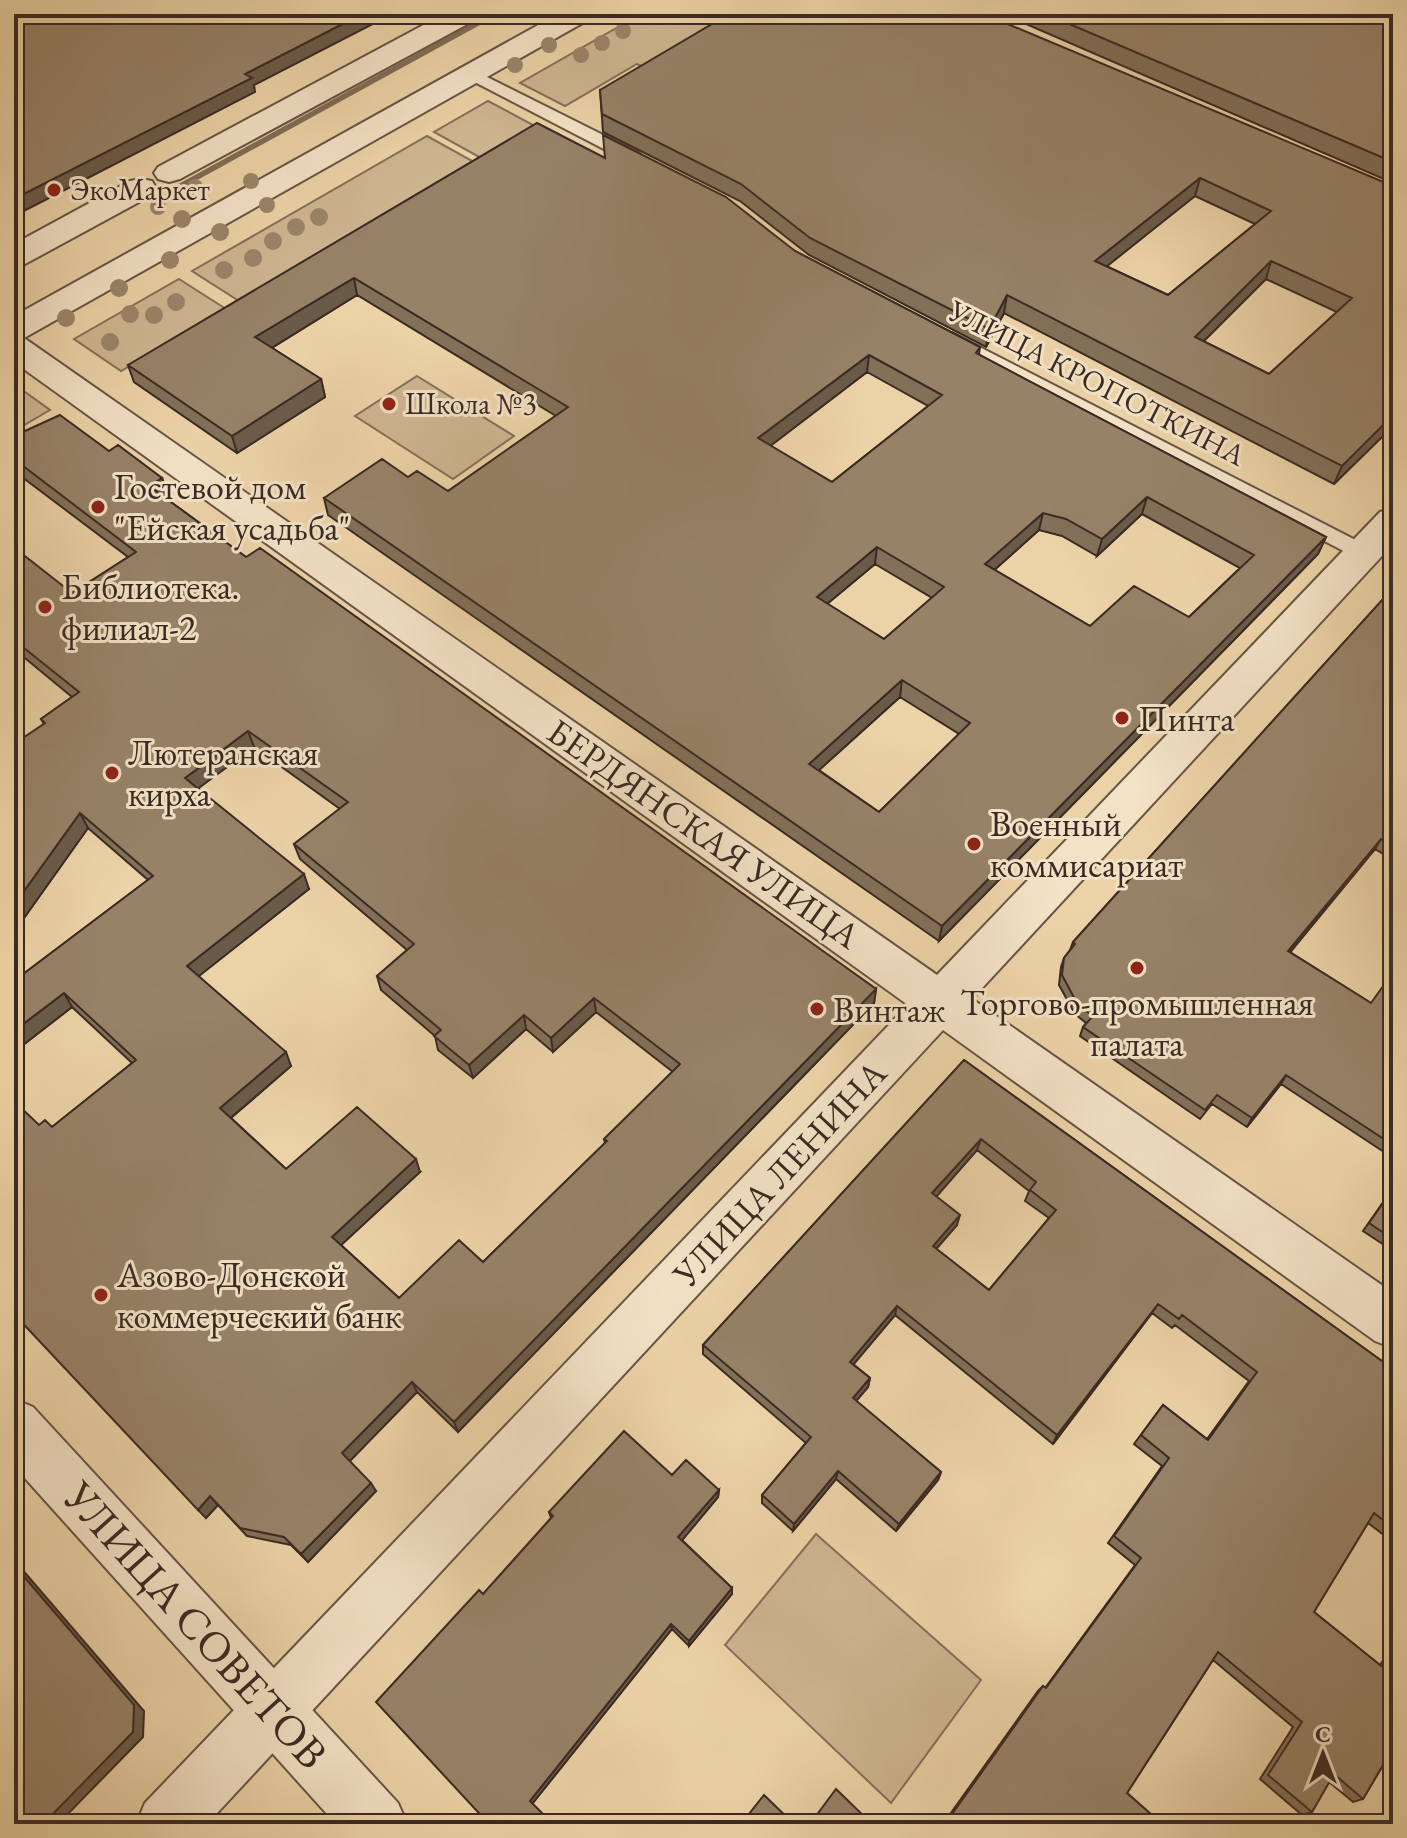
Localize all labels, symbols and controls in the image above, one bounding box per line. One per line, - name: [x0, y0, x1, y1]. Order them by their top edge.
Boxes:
- place label: ЭкоМаркет: [70, 170, 210, 209]
- marker: ЭкоМаркет: [45, 181, 63, 199]
- street label: УЛИЦА КРОПОТКИНА: [941, 290, 1252, 474]
- place label: Школа №3: [405, 384, 537, 423]
- marker: Школа №3: [380, 395, 398, 413]
- place label: Гостевой дом "Ейская усадьба": [114, 463, 350, 551]
- marker: Гостевой дом "Ейская усадьба": [89, 498, 107, 516]
- place label: Библиотека. филиал-2: [61, 563, 240, 651]
- marker: Библиотека. филиал-2: [36, 598, 54, 616]
- place label: Пинта: [1138, 695, 1235, 742]
- street label: БЕРДЯНСКАЯ УЛИЦА: [538, 708, 870, 960]
- marker: Пинта: [1113, 709, 1131, 727]
- place label: Лютеранская кирха: [128, 729, 318, 817]
- marker: Лютеранская кирха: [103, 764, 121, 782]
- place label: Военный коммисариат: [990, 800, 1183, 888]
- marker: Военный коммисариат: [965, 835, 983, 853]
- marker: Торгово-промышленная палата: [1128, 959, 1146, 977]
- place label: Торгово-промышленная палата: [960, 979, 1314, 1067]
- place label: Винтаж: [833, 986, 946, 1033]
- marker: Винтаж: [808, 1000, 826, 1018]
- street label: УЛИЦА ЛЕНИНА: [662, 1049, 897, 1297]
- place label: Азово-Донской коммерческий банк: [116, 1251, 402, 1339]
- marker: Азово-Донской коммерческий банк: [92, 1286, 110, 1304]
- street label: УЛИЦА СОВЕТОВ: [51, 1468, 341, 1781]
- north arrow: [1283, 1714, 1363, 1794]
- text: С: [1315, 1720, 1331, 1749]

